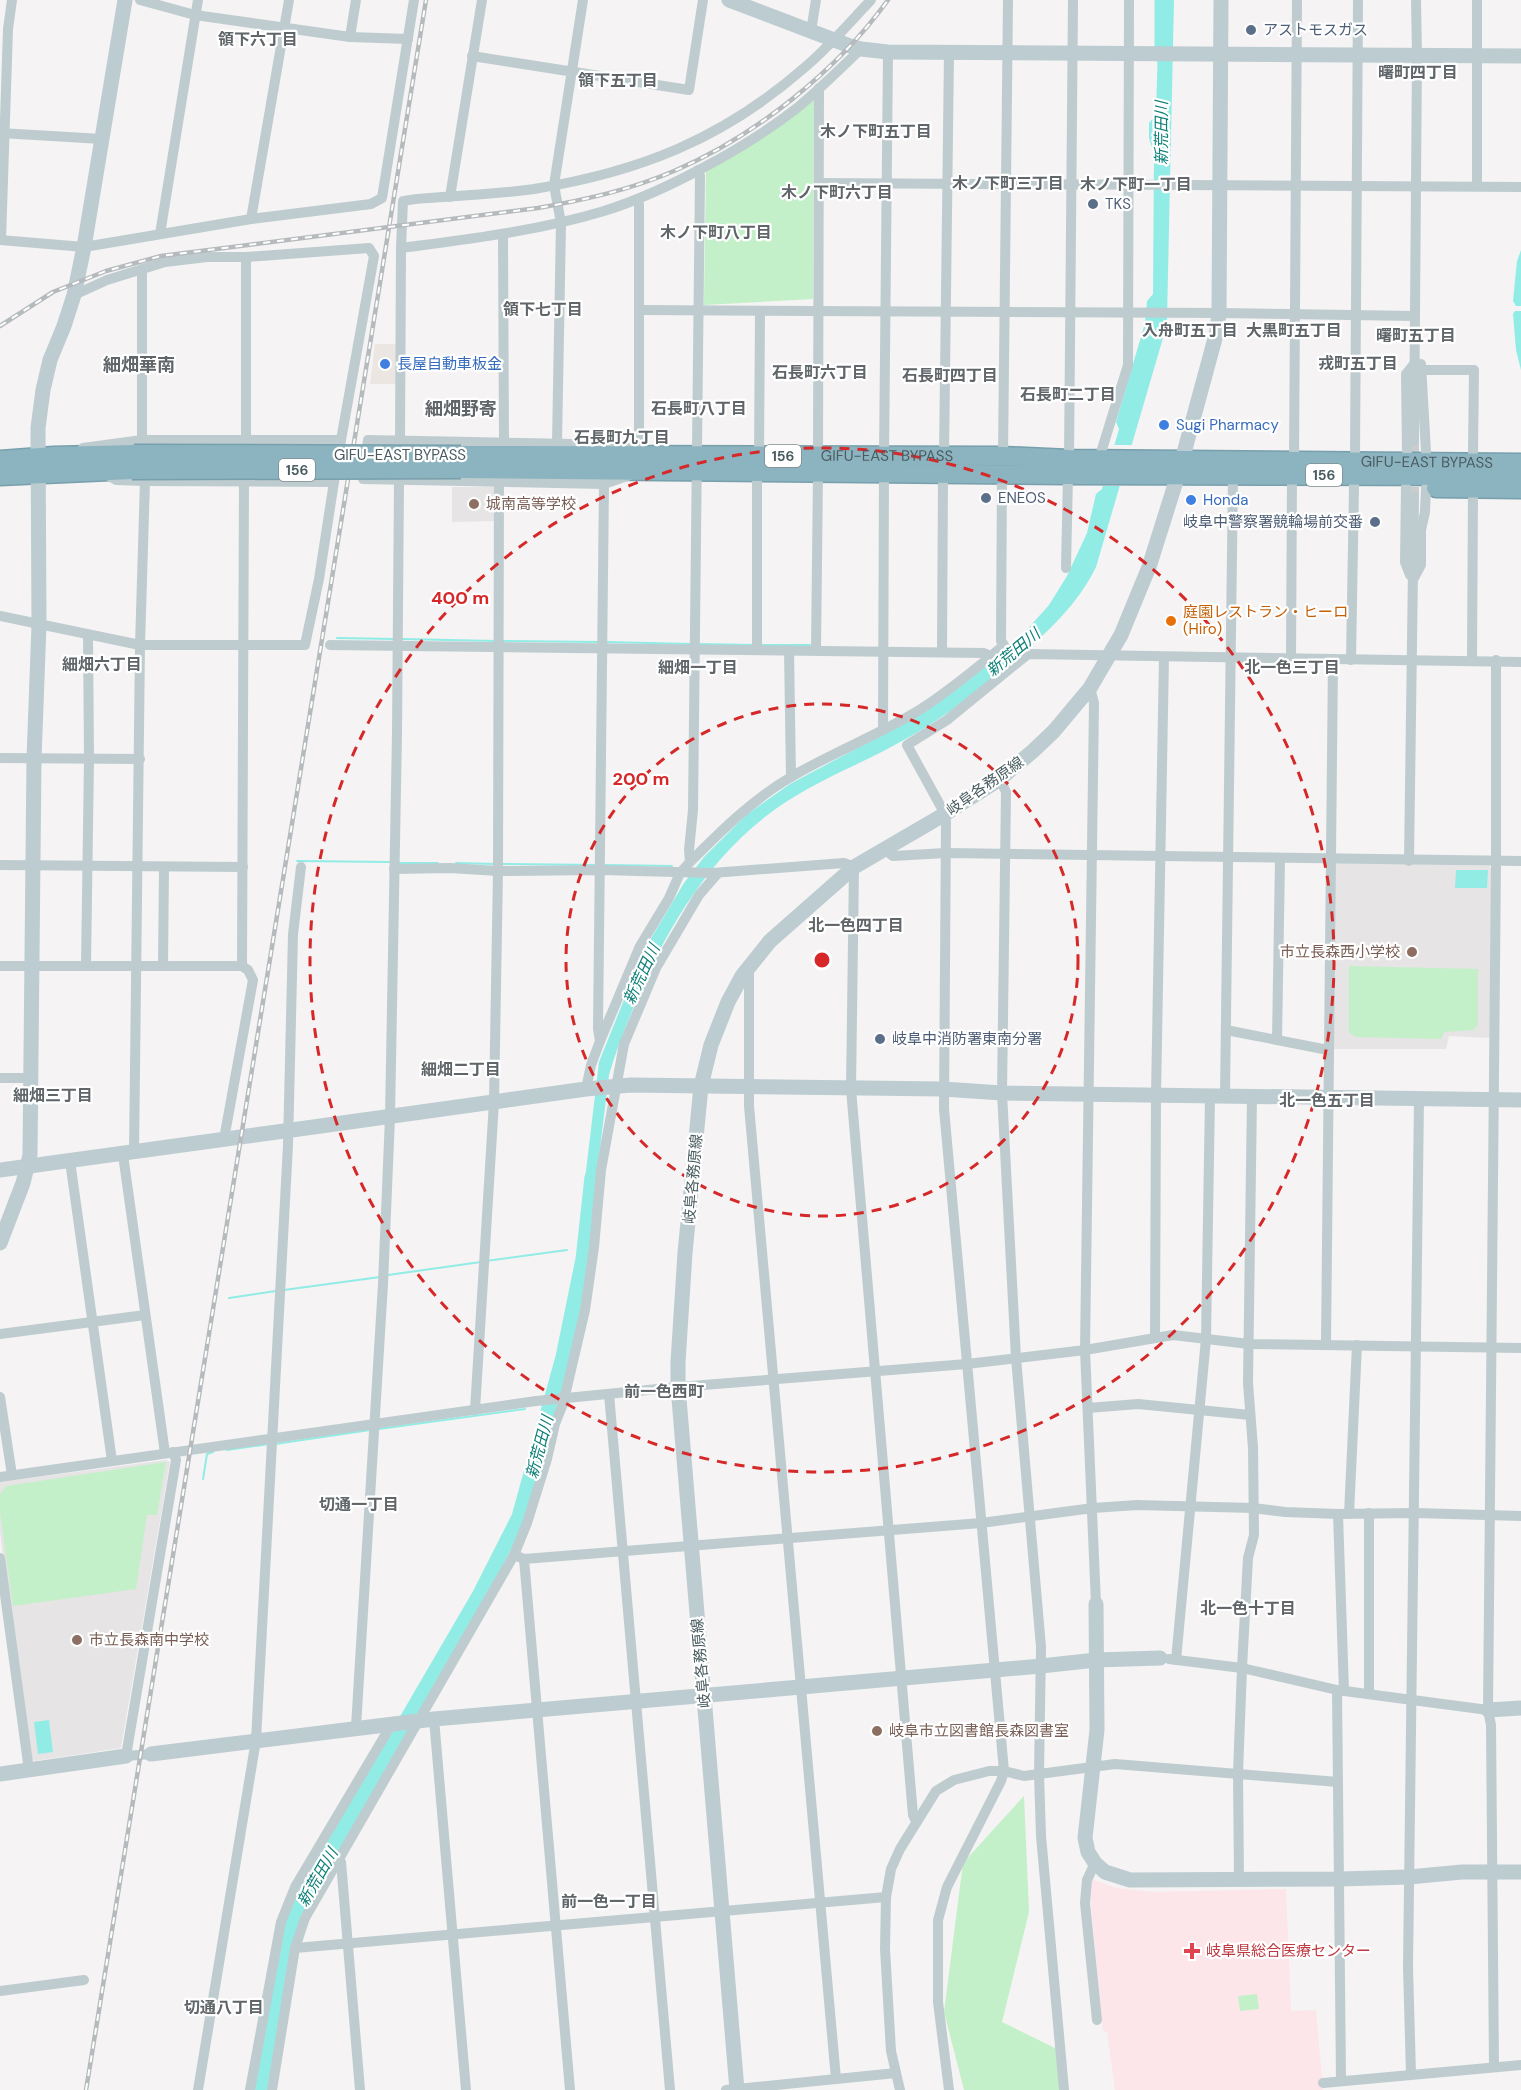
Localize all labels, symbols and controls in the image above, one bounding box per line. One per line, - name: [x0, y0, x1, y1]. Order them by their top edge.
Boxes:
- place label: アストモスガス: [1263, 20, 1368, 40]
- marker: アストモスガス: [1244, 23, 1258, 37]
- district label: 領下六丁目: [218, 29, 298, 50]
- district label: 曙町四丁目: [1378, 62, 1458, 83]
- district label: 領下五丁目: [578, 70, 658, 91]
- water label: 新荒田川: [1151, 99, 1172, 165]
- district label: 木ノ下町五丁目: [820, 121, 932, 142]
- district label: 木ノ下町三丁目: [952, 173, 1064, 194]
- district label: 木ノ下町一丁目: [1080, 174, 1192, 195]
- district label: 木ノ下町六丁目: [781, 182, 893, 203]
- place label: TKS: [1105, 194, 1131, 214]
- marker: TKS: [1086, 197, 1100, 211]
- district label: 木ノ下町八丁目: [660, 222, 772, 243]
- district label: 領下七丁目: [503, 299, 583, 320]
- district label: 入舟町五丁目: [1142, 320, 1238, 341]
- district label: 大黒町五丁目: [1246, 320, 1342, 341]
- district label: 曙町五丁目: [1376, 325, 1456, 346]
- district label: 細畑華南: [103, 353, 175, 377]
- district label: 戎町五丁目: [1318, 353, 1398, 374]
- place label: 長屋自動車板金: [397, 354, 502, 374]
- marker: 長屋自動車板金: [378, 357, 392, 371]
- district label: 石長町六丁目: [772, 362, 868, 383]
- district label: 石長町四丁目: [902, 365, 998, 386]
- district label: 石長町二丁目: [1020, 384, 1116, 405]
- district label: 細畑野寄: [425, 397, 497, 421]
- district label: 石長町八丁目: [651, 398, 747, 419]
- place label: Sugi Pharmacy: [1176, 415, 1279, 435]
- marker: Sugi Pharmacy: [1157, 418, 1171, 432]
- district label: 石長町九丁目: [574, 427, 670, 448]
- street label: GIFU-EAST BYPASS: [334, 445, 466, 465]
- road number: 156: [765, 445, 801, 467]
- street label: GIFU-EAST BYPASS: [821, 446, 953, 466]
- street label: GIFU-EAST BYPASS: [1361, 452, 1493, 473]
- road number: 156: [279, 459, 315, 481]
- road number: 156: [1306, 464, 1342, 486]
- place label: ENEOS: [998, 488, 1046, 508]
- place label: Honda: [1203, 490, 1248, 510]
- marker: ENEOS: [979, 491, 993, 505]
- marker: Honda: [1184, 493, 1198, 507]
- place label: 城南高等学校: [486, 494, 576, 514]
- marker: 城南高等学校: [467, 497, 481, 511]
- place label: 岐阜中警察署競輪場前交番: [1183, 512, 1363, 532]
- marker: 岐阜中警察署競輪場前交番: [1368, 515, 1382, 529]
- text: 400 m: [431, 586, 489, 610]
- place label: 庭園レストラン・ヒーロ (Hiro): [1183, 602, 1348, 639]
- marker: 庭園レストラン・ヒーロ (Hiro): [1164, 614, 1178, 628]
- water label: 新荒田川: [982, 622, 1046, 681]
- district label: 細畑六丁目: [62, 654, 142, 675]
- district label: 細畑一丁目: [658, 657, 738, 678]
- district label: 北一色三丁目: [1244, 657, 1340, 678]
- street label: 岐阜各務原線: [942, 752, 1028, 820]
- text: 200 m: [613, 767, 669, 791]
- district label: 北一色四丁目: [808, 915, 904, 936]
- water label: 新荒田川: [618, 939, 665, 1008]
- place label: 市立長森西小学校: [1280, 942, 1400, 962]
- marker: 市立長森西小学校: [1405, 945, 1419, 959]
- centre of rings: [812, 950, 832, 970]
- place label: 岐阜中消防署東南分署: [892, 1029, 1042, 1049]
- marker: 岐阜中消防署東南分署: [873, 1032, 887, 1046]
- district label: 細畑二丁目: [421, 1059, 501, 1080]
- district label: 細畑三丁目: [13, 1085, 93, 1106]
- district label: 北一色五丁目: [1279, 1090, 1375, 1111]
- street label: 岐阜各務原線: [679, 1133, 707, 1225]
- district label: 前一色西町: [624, 1381, 704, 1402]
- water label: 新荒田川: [521, 1412, 558, 1481]
- district label: 切通一丁目: [319, 1494, 399, 1515]
- district label: 北一色十丁目: [1200, 1598, 1296, 1619]
- street label: 岐阜各務原線: [687, 1617, 715, 1709]
- place label: 市立長森南中学校: [89, 1630, 209, 1650]
- marker: 市立長森南中学校: [70, 1633, 84, 1647]
- place label: 岐阜市立図書館長森図書室: [889, 1721, 1069, 1741]
- marker: 岐阜市立図書館長森図書室: [870, 1724, 884, 1738]
- water label: 新荒田川: [292, 1843, 344, 1910]
- district label: 前一色一丁目: [561, 1891, 657, 1912]
- place label: 岐阜県総合医療センター: [1206, 1941, 1371, 1961]
- marker: 岐阜県総合医療センター: [1183, 1942, 1201, 1960]
- district label: 切通八丁目: [184, 1997, 264, 2018]

